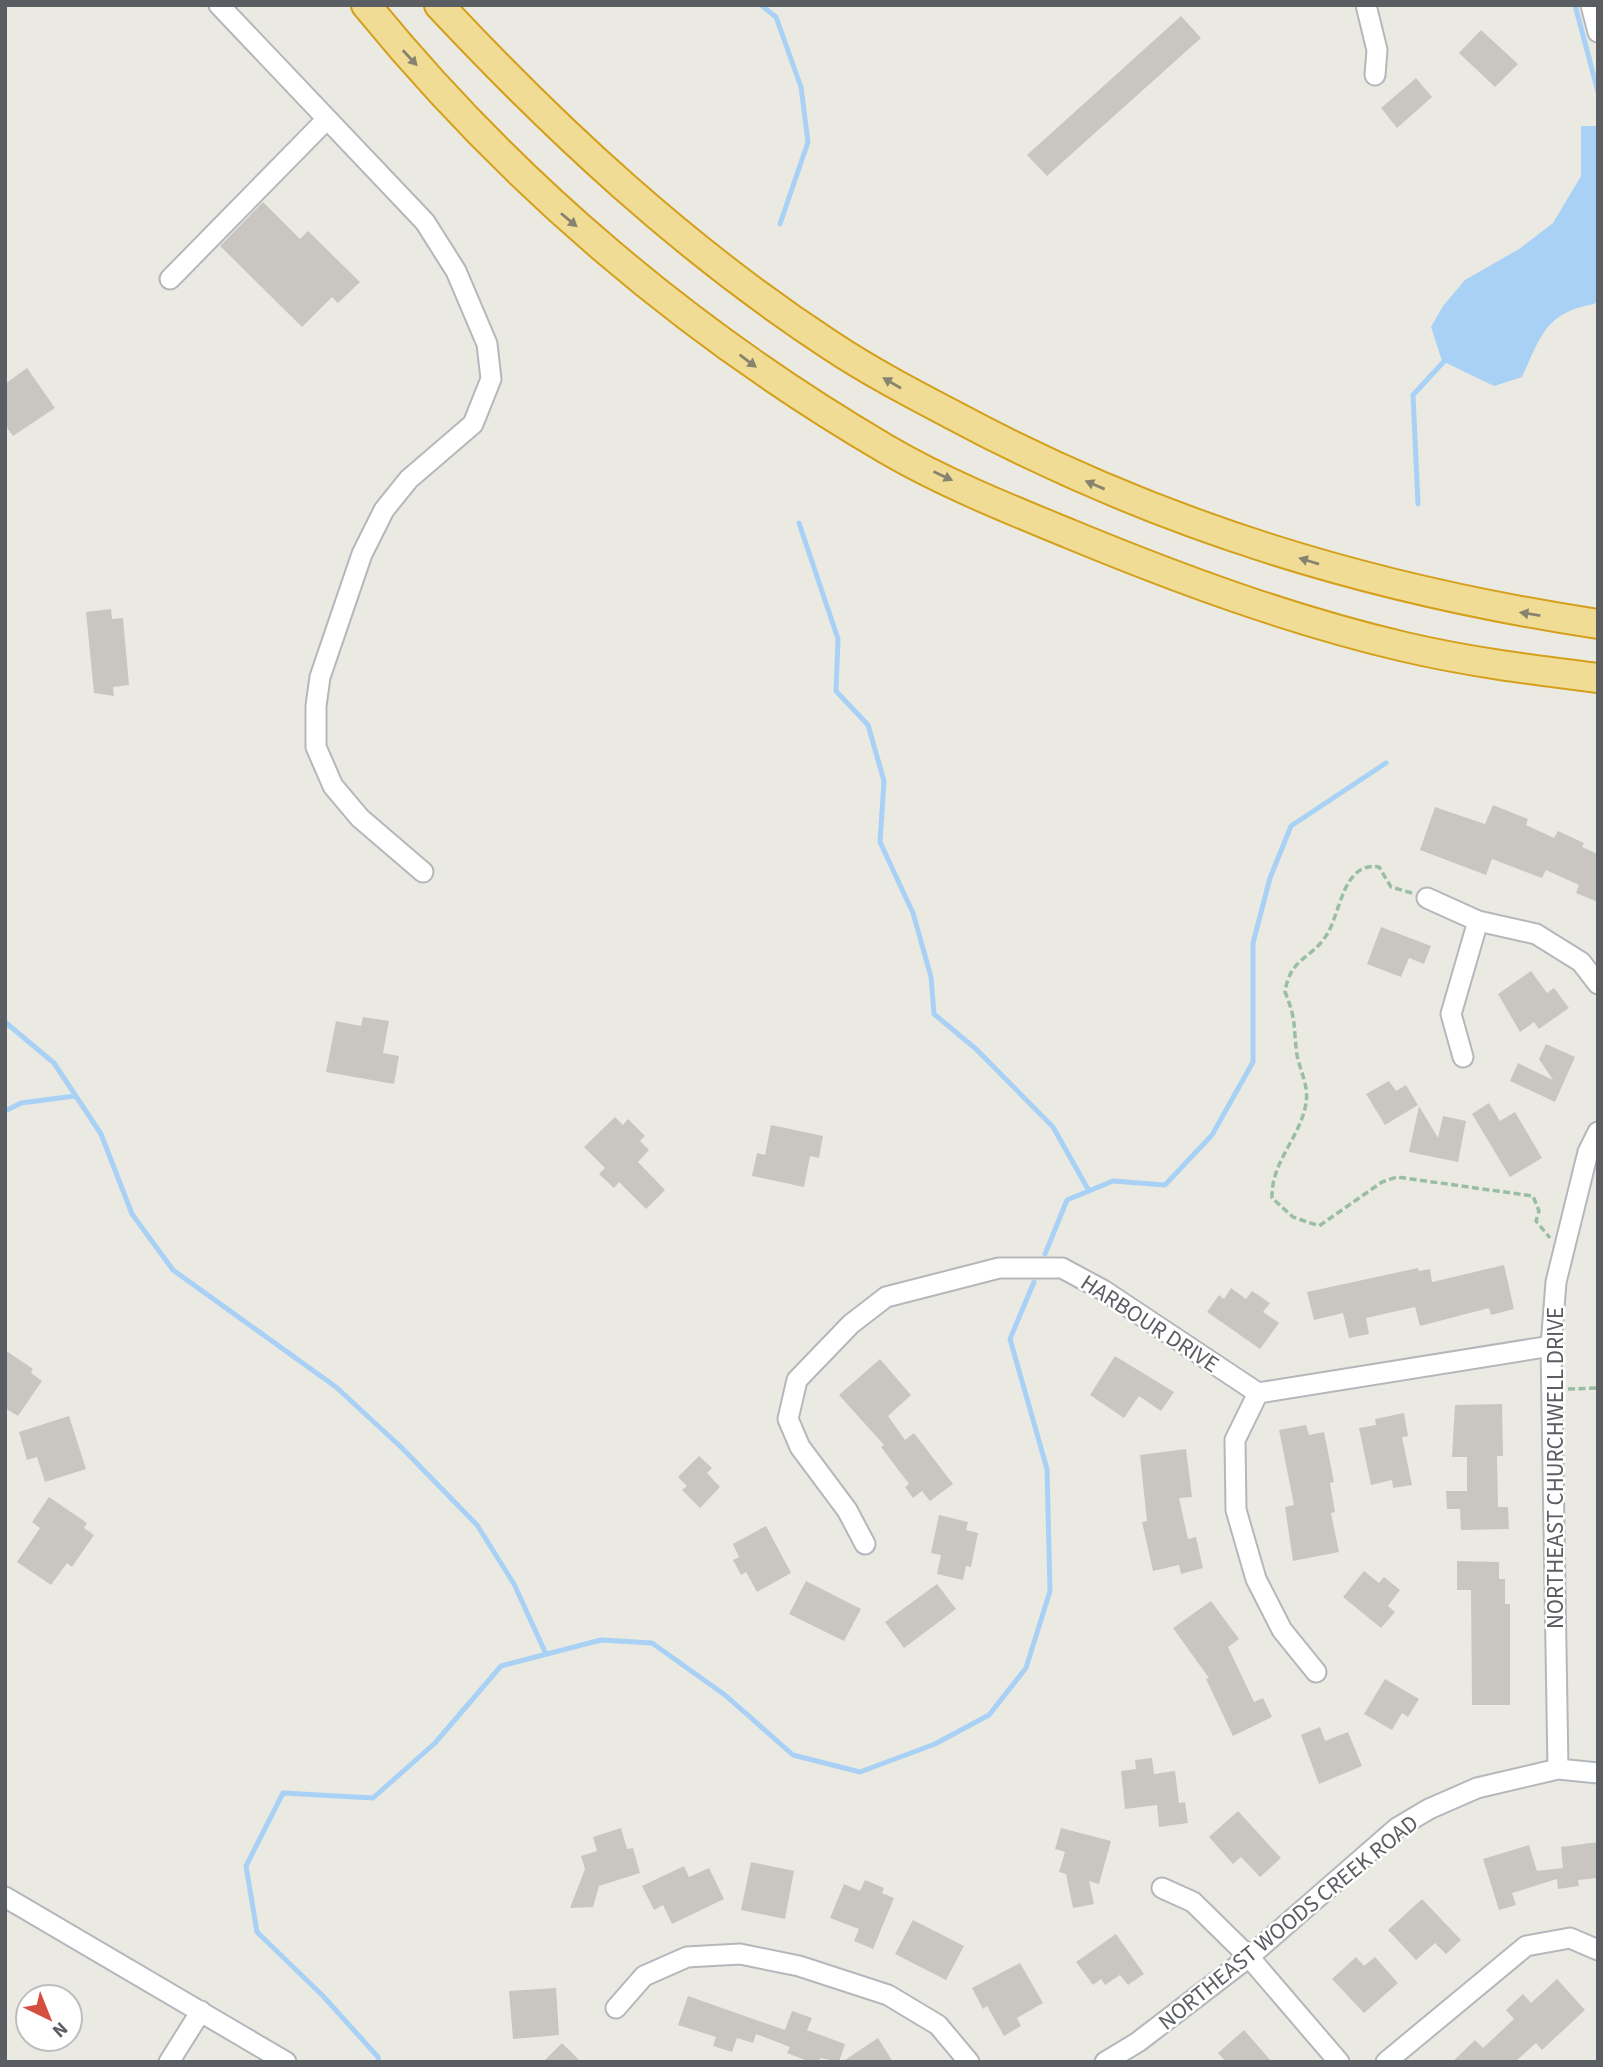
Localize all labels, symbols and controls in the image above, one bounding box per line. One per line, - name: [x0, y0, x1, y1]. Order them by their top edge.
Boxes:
- one-way arrow: [402, 49, 418, 67]
- one-way arrow: [560, 212, 577, 227]
- one-way arrow: [738, 353, 756, 368]
- one-way arrow: [882, 377, 902, 389]
- one-way arrow: [933, 471, 953, 482]
- one-way arrow: [1084, 479, 1105, 490]
- one-way arrow: [1298, 556, 1319, 566]
- one-way arrow: [1519, 608, 1541, 619]
- street label: HARBOUR DRIVE: [1074, 1266, 1225, 1381]
- street label: NORTHEAST CHURCHWELL DRIVE: [1539, 1307, 1572, 1629]
- street label: NORTHEAST WOODS CREEK ROAD: [1151, 1807, 1425, 2038]
- north arrow: [14, 1983, 84, 2053]
- text: N: [46, 2015, 73, 2044]

